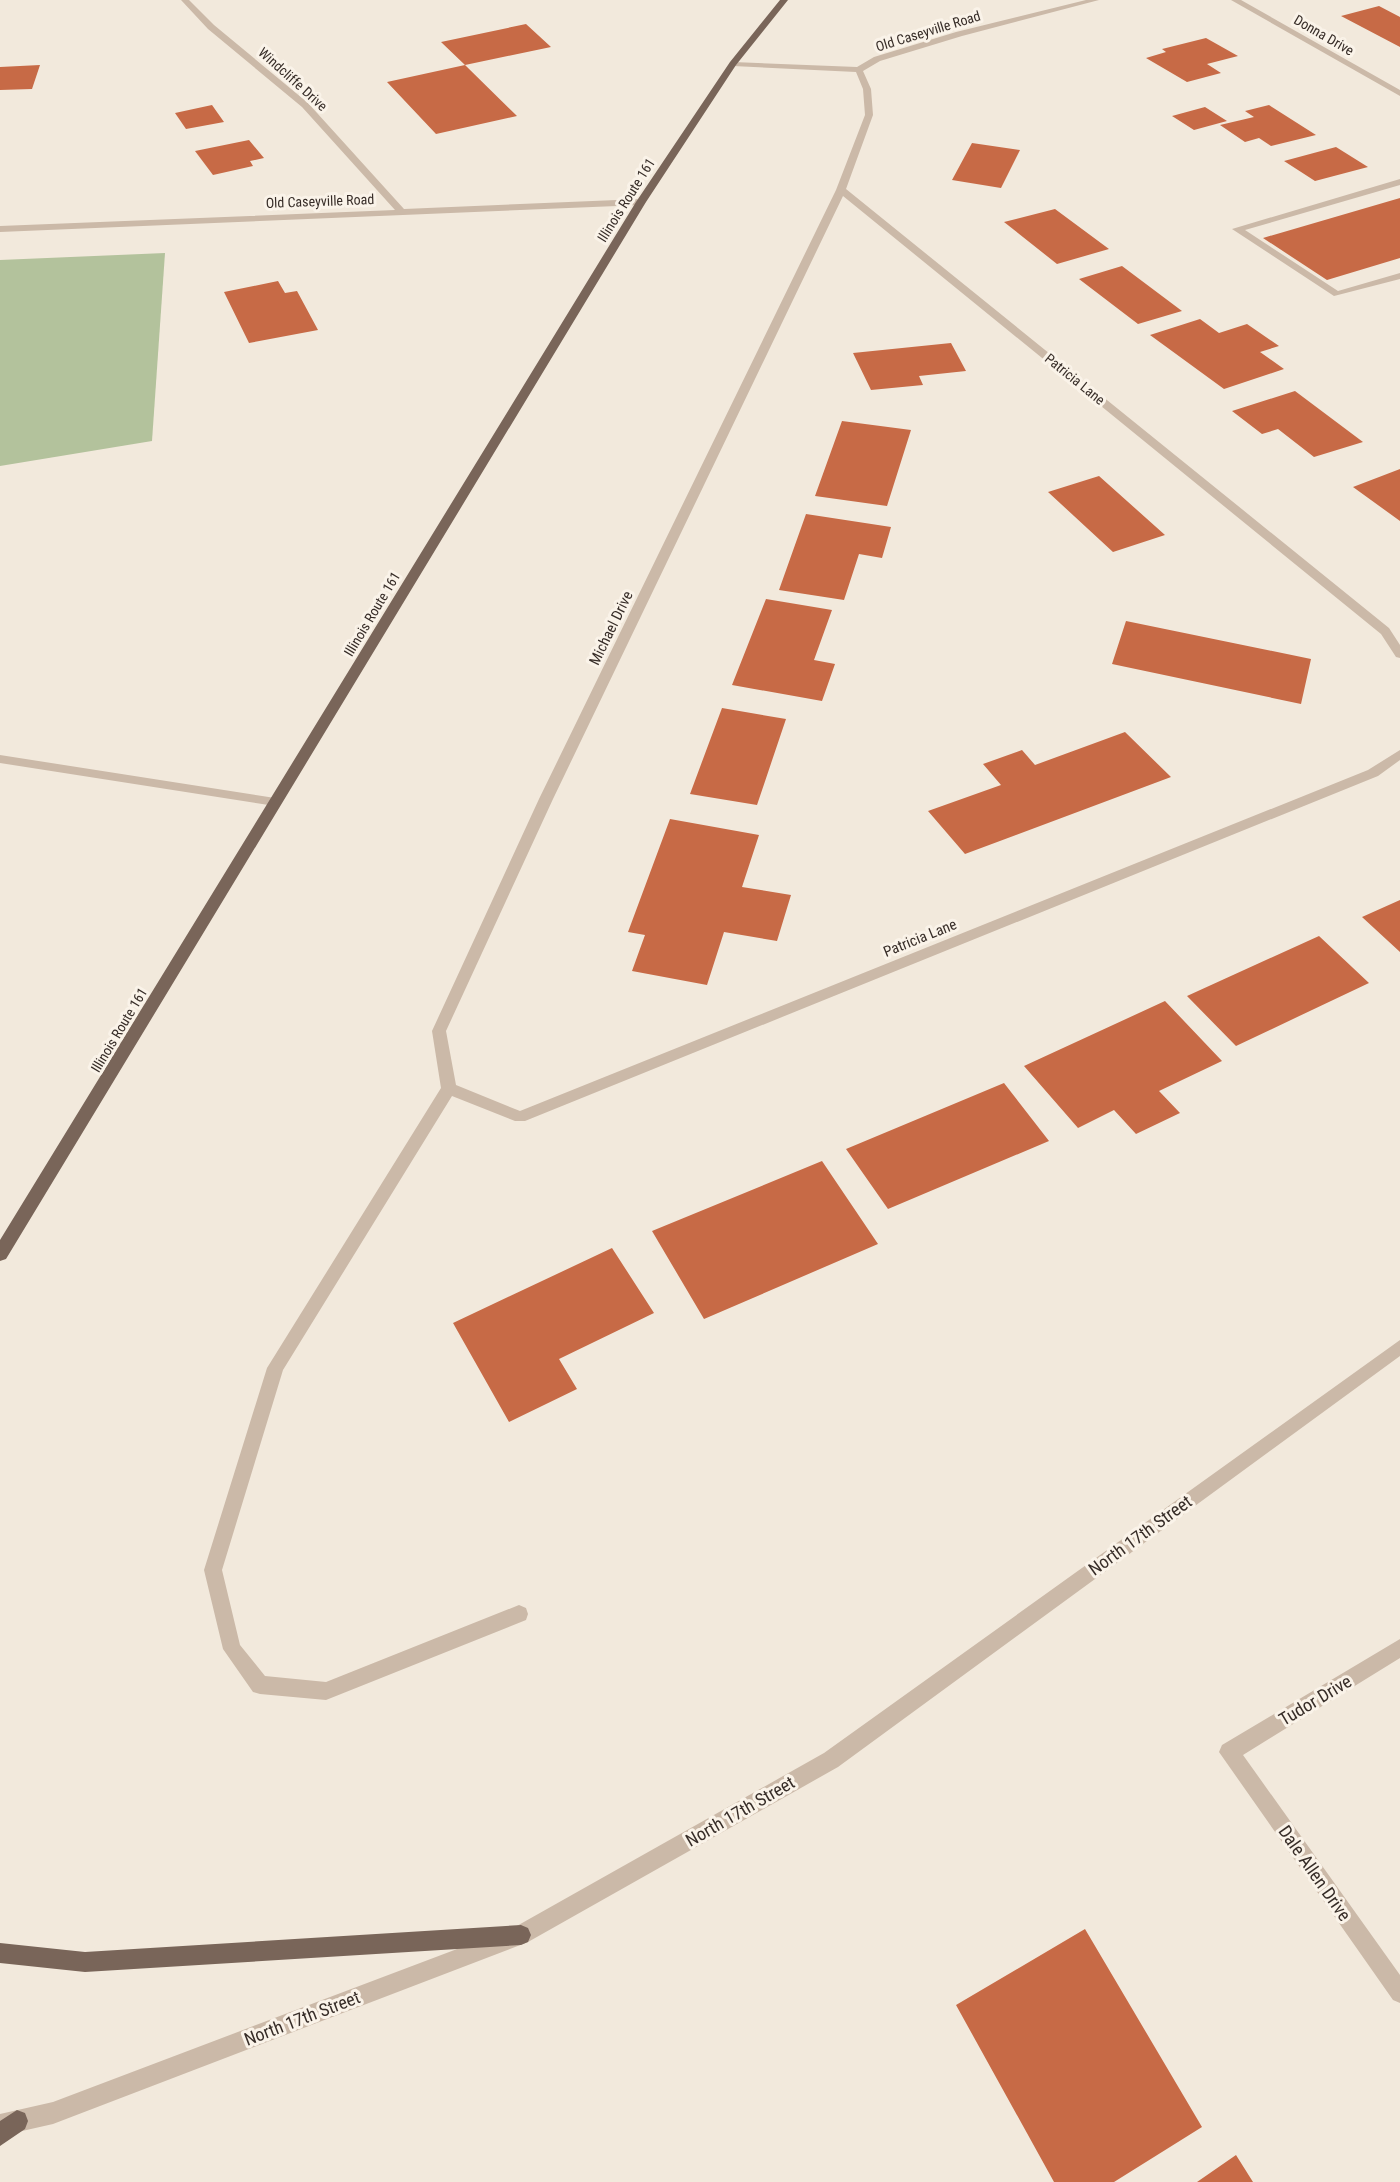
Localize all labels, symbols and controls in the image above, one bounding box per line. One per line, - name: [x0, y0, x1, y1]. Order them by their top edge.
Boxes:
- street label: Old Caseyville Road: [874, 7, 982, 55]
- street label: Donna Drive: [1291, 11, 1357, 59]
- street label: Windcliffe Drive: [255, 44, 331, 114]
- street label: Illinois Route 161: [594, 155, 658, 245]
- street label: Old Caseyville Road: [265, 191, 375, 211]
- street label: Patricia Lane: [1042, 350, 1108, 408]
- street label: Illinois Route 161: [341, 569, 403, 659]
- street label: Michael Drive: [585, 588, 637, 668]
- street label: Patricia Lane: [881, 915, 959, 961]
- street label: Illinois Route 161: [88, 985, 150, 1075]
- street label: North 17th Street: [1084, 1491, 1196, 1579]
- street label: Tudor Drive: [1275, 1670, 1355, 1730]
- street label: North 17th Street: [682, 1771, 798, 1851]
- street label: Dale Allen Drive: [1274, 1821, 1356, 1925]
- street label: North 17th Street: [241, 1986, 363, 2050]

